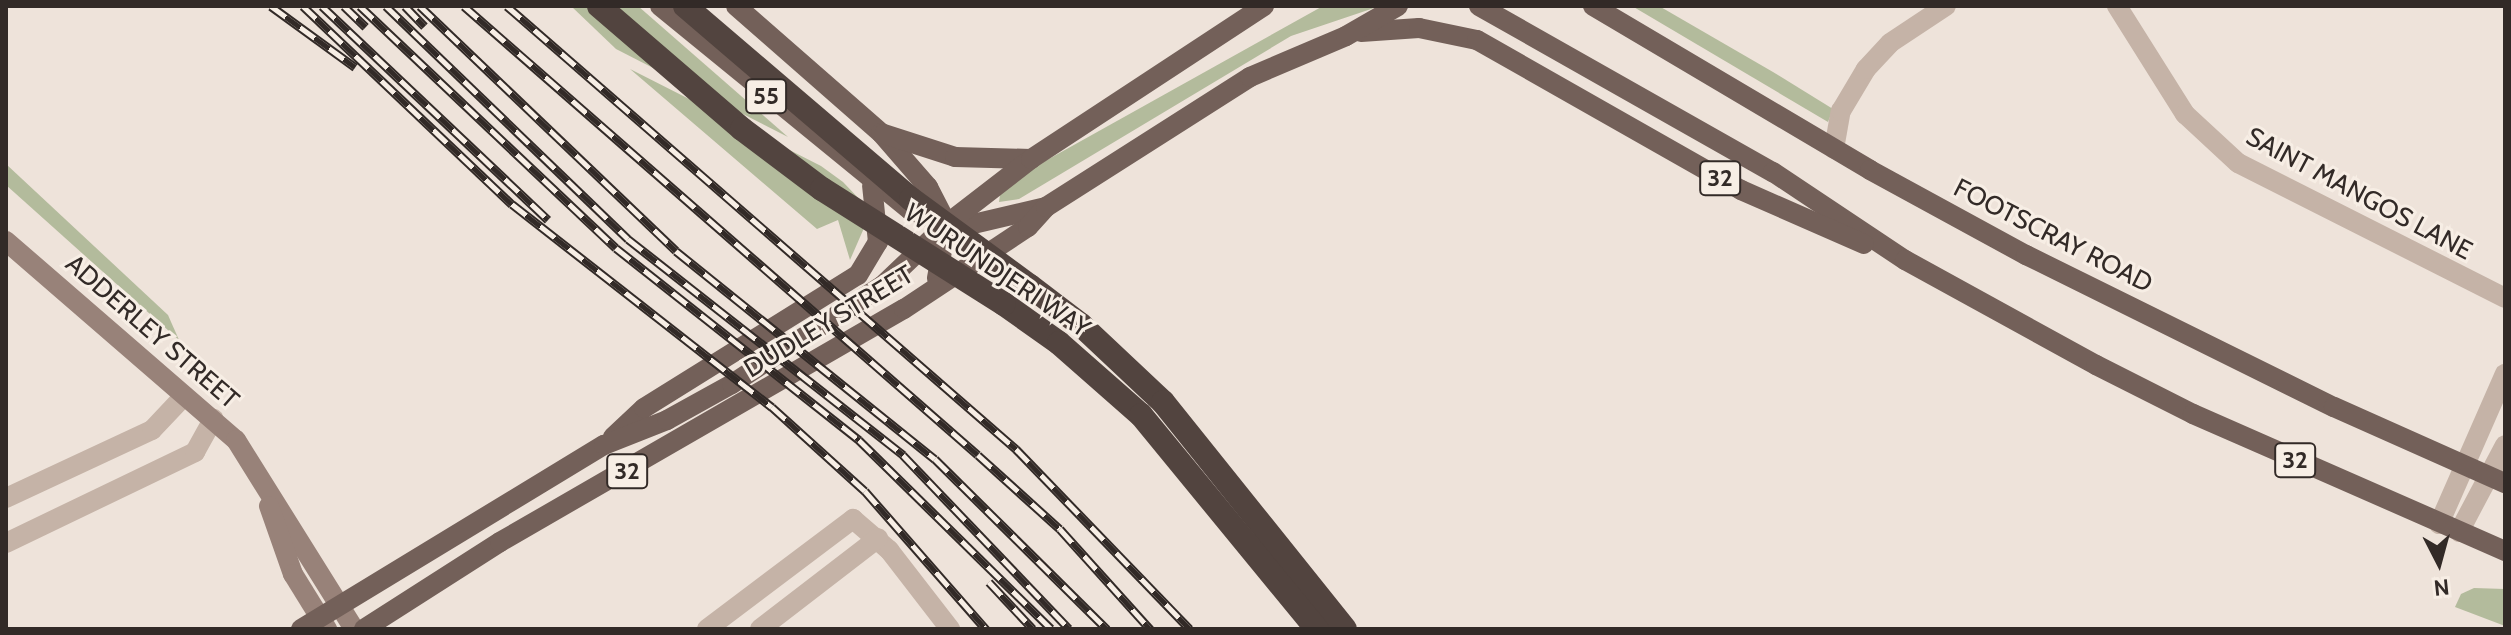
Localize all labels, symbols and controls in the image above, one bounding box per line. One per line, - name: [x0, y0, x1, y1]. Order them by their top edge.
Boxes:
- road number: 55: [744, 76, 788, 116]
- street label: SAINT MANGOS LANE: [2241, 121, 2477, 267]
- road number: 32: [1698, 158, 1742, 198]
- street label: FOOTSCRAY ROAD: [1948, 172, 2158, 300]
- street label: WURUNDJERI WAY: [898, 197, 1096, 345]
- street label: ADDERLEY STREET: [59, 248, 245, 416]
- street label: DUDLEY STREET: [739, 259, 919, 385]
- road number: 32: [2273, 440, 2317, 480]
- road number: 32: [605, 451, 649, 491]
- north arrow: [2399, 523, 2479, 603]
- text: N: [2432, 573, 2451, 602]

